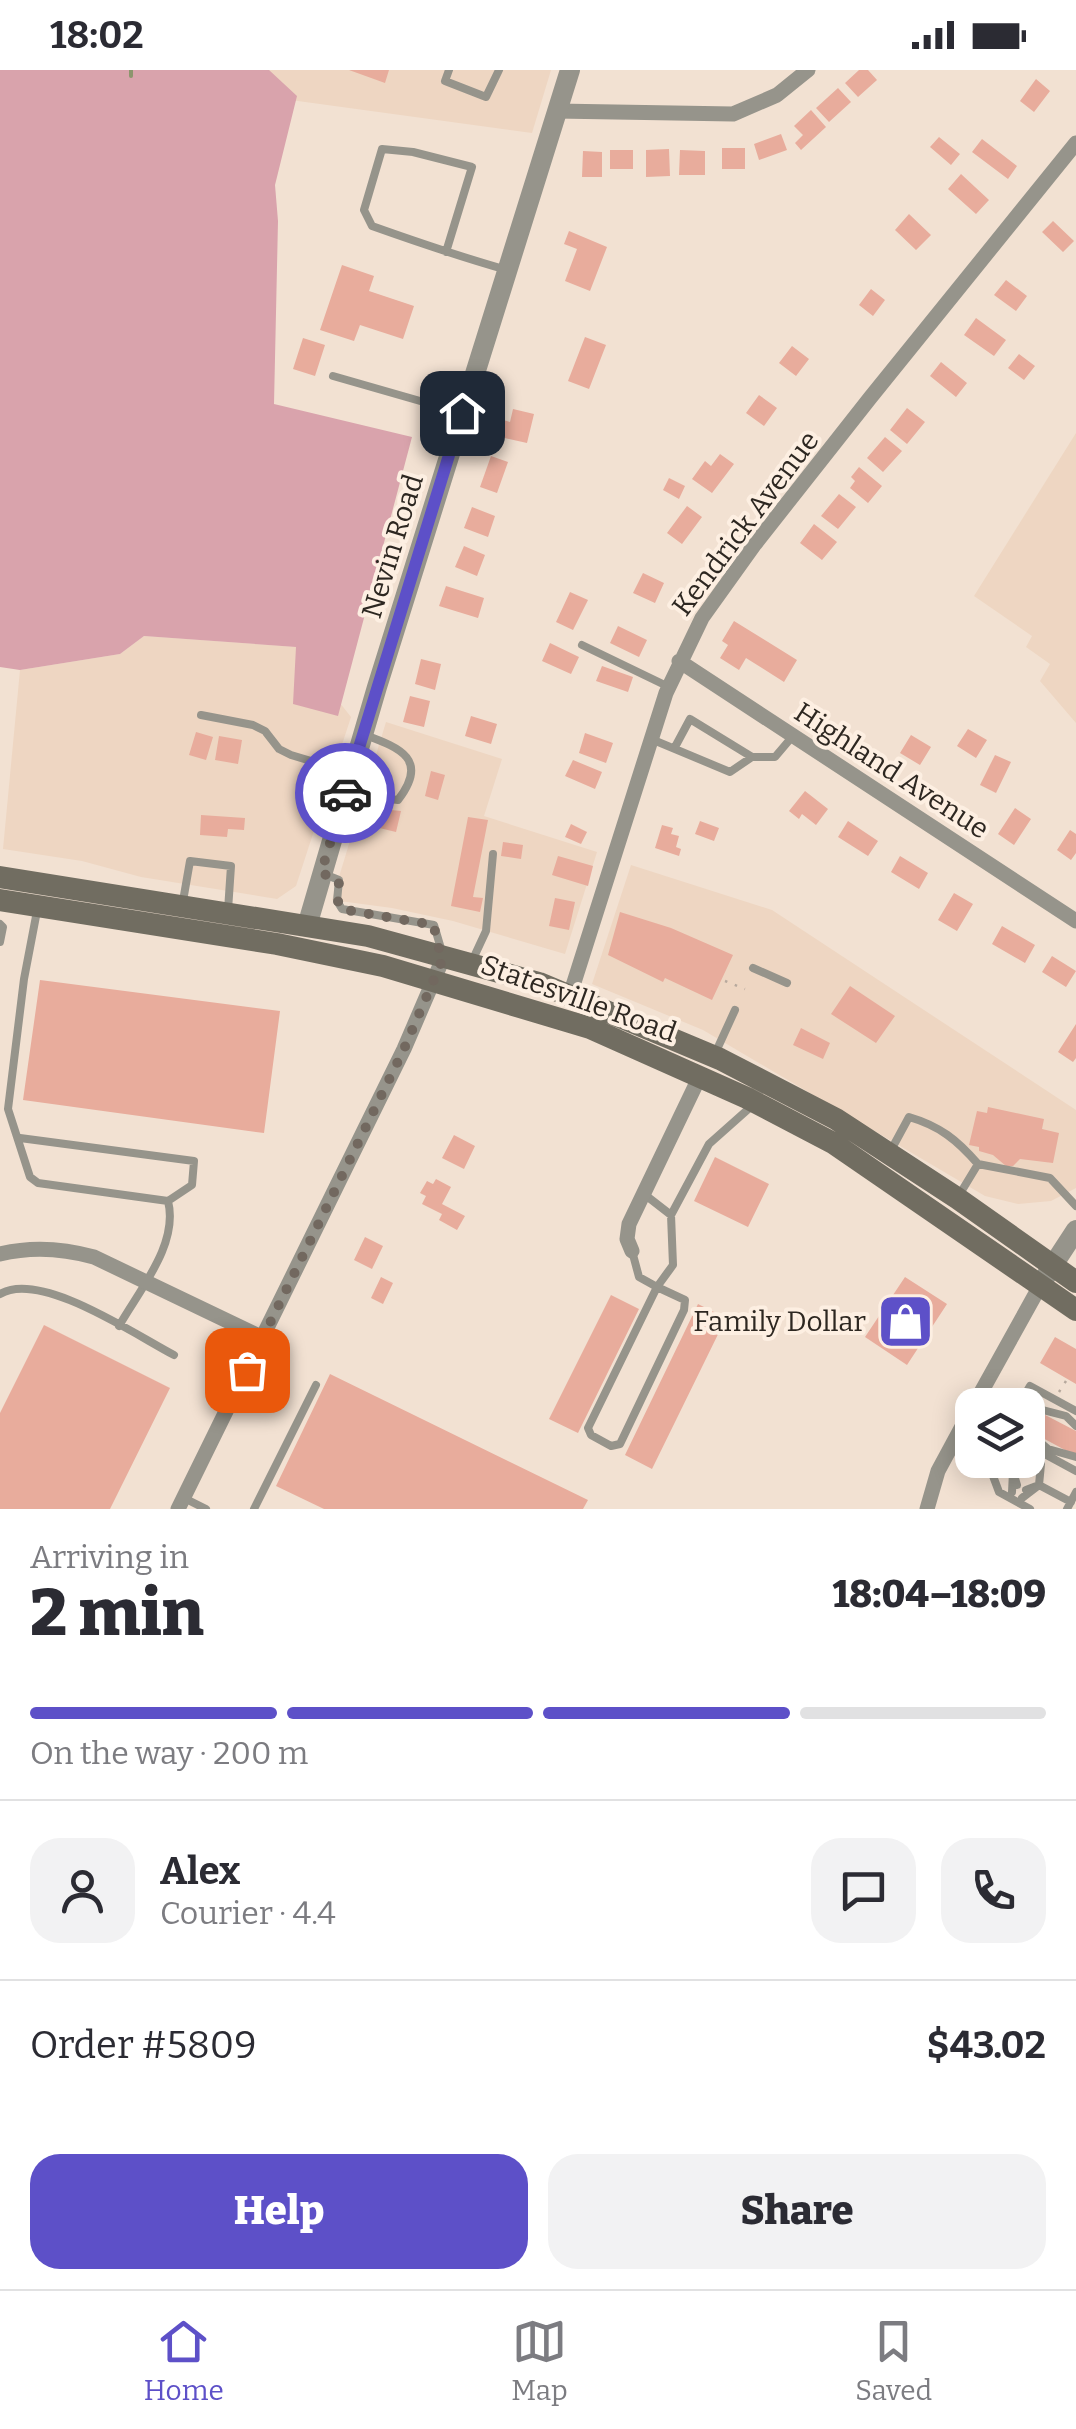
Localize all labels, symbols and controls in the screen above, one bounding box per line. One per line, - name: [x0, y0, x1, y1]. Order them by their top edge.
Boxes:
- text: 18:02: [50, 12, 144, 58]
- pin: [420, 371, 505, 456]
- icon: home: [435, 386, 490, 441]
- street label: Kendrick Avenue: [665, 425, 826, 622]
- street label: Nevin Road: [355, 470, 430, 622]
- street label: Highland Avenue: [789, 695, 995, 845]
- courier: [295, 743, 395, 843]
- icon: car: [318, 766, 373, 821]
- street label: Statesville Road: [477, 948, 681, 1049]
- shop icon: Family Dollar: [875, 1291, 935, 1351]
- place label: Family Dollar: [693, 1305, 866, 1338]
- pin: [205, 1328, 290, 1413]
- icon: bag: [220, 1343, 275, 1398]
- map controls: [955, 1388, 1045, 1478]
- button: layers: [955, 1388, 1045, 1478]
- text: Arriving in: [30, 1538, 189, 1576]
- text: 18:04–18:09: [832, 1571, 1046, 1617]
- text: 2 min: [30, 1574, 204, 1652]
- text: On the way · 200 m: [30, 1734, 308, 1772]
- button: person: [30, 1838, 135, 1943]
- button: chat: [811, 1838, 916, 1943]
- button: phone: [941, 1838, 1046, 1943]
- text: Alex: [160, 1848, 240, 1894]
- text: Courier · 4.4: [160, 1894, 336, 1932]
- text: Order #5809: [30, 2022, 256, 2068]
- text: $43.02: [927, 2022, 1046, 2068]
- button: Help: [30, 2154, 528, 2269]
- button: Share: [548, 2154, 1046, 2269]
- tab: Home: [144, 2314, 224, 2407]
- tab: Map: [511, 2314, 568, 2407]
- tab: Saved: [855, 2314, 932, 2407]

